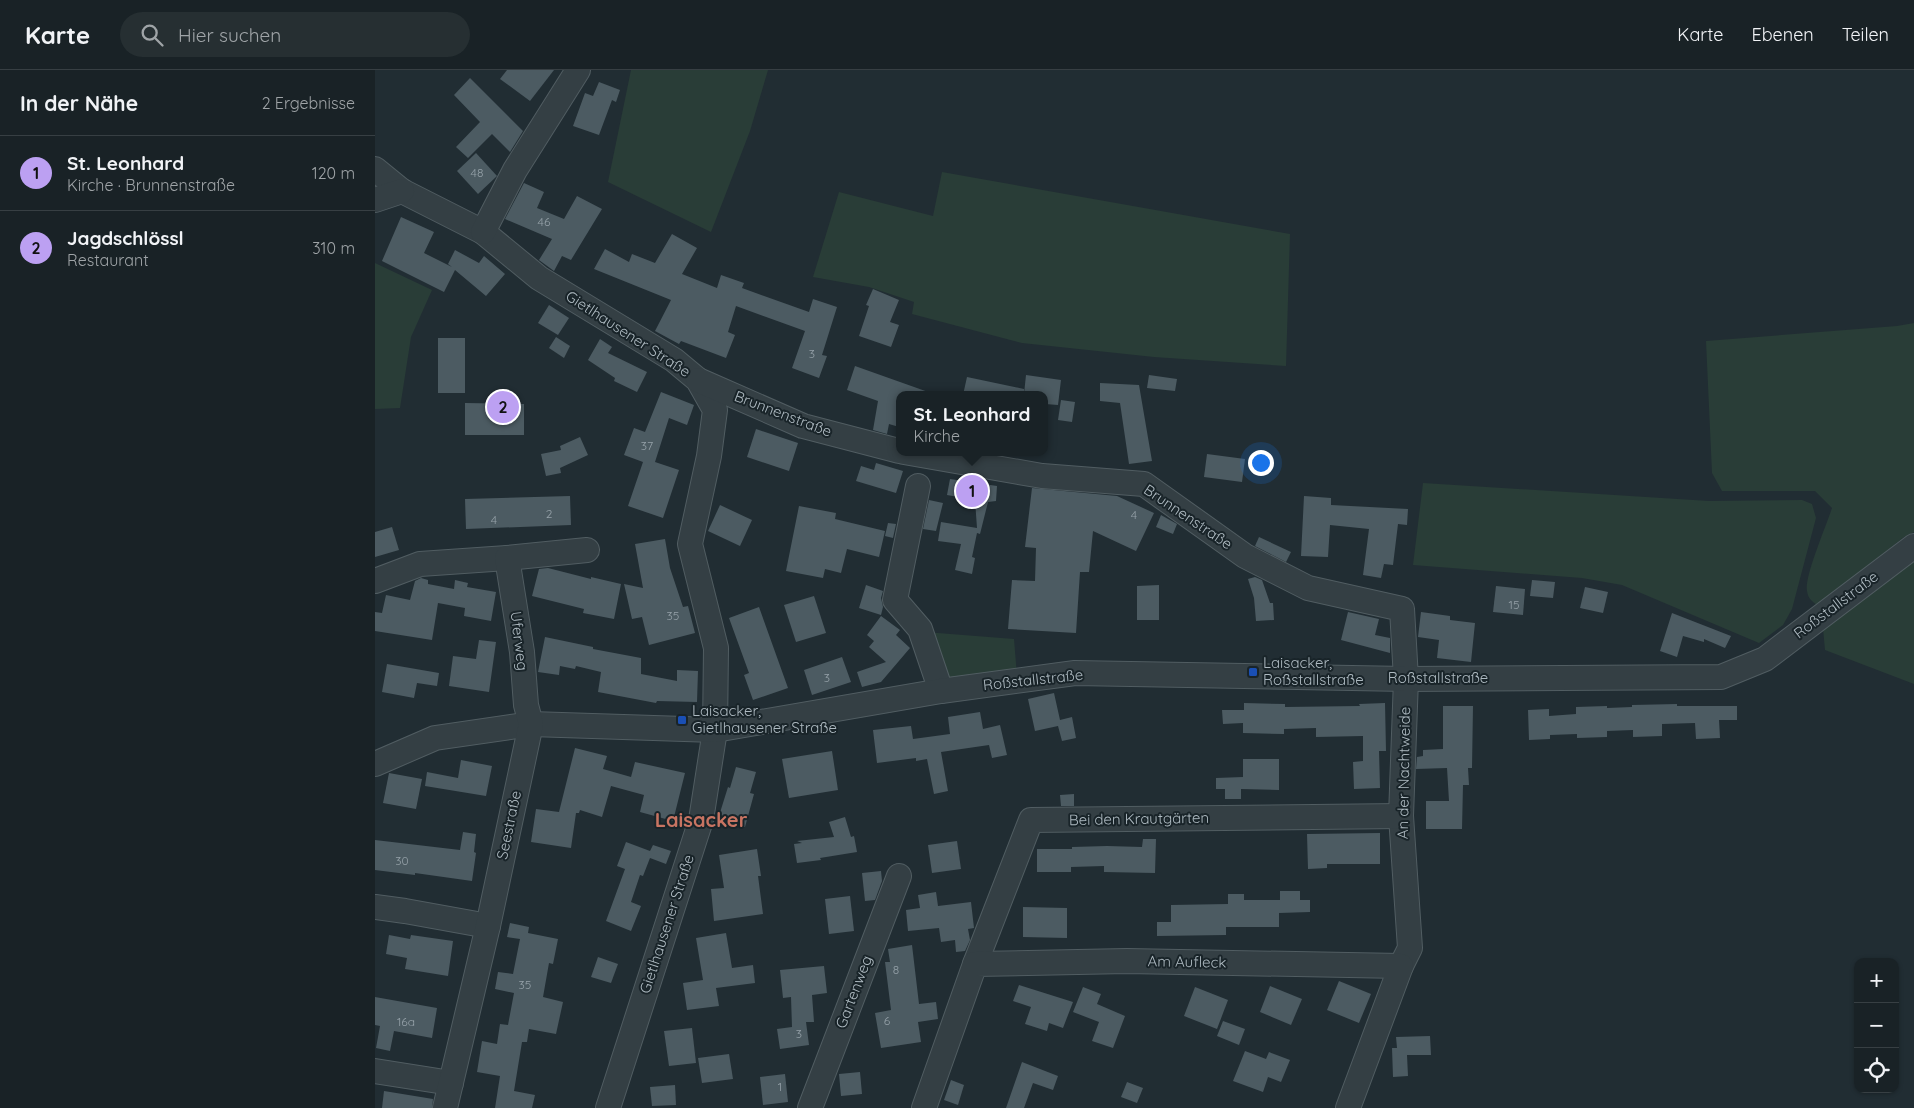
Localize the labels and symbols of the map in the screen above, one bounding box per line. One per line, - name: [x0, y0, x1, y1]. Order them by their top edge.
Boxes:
- house number: 48: [471, 165, 483, 180]
- house number: 46: [538, 214, 551, 229]
- street label: Gietlhausener Straße: [562, 286, 694, 381]
- house number: 3: [809, 346, 815, 361]
- street label: Brunnenstraße: [732, 386, 835, 441]
- pin: 2: [487, 388, 519, 426]
- house number: 37: [641, 438, 653, 453]
- your location: [1248, 450, 1274, 476]
- pin: 1: [956, 472, 988, 510]
- street label: Brunnenstraße: [1140, 480, 1236, 553]
- house number: 2: [546, 506, 553, 521]
- house number: 4: [1131, 507, 1137, 522]
- house number: 4: [491, 512, 497, 527]
- street label: Roßstallstraße: [1790, 567, 1882, 642]
- house number: 15: [1509, 597, 1519, 612]
- house number: 35: [667, 608, 679, 623]
- street label: Uferweg: [506, 610, 533, 672]
- place label: Laisacker, Roßstallstraße: [1263, 653, 1364, 689]
- street label: Roßstallstraße: [982, 665, 1084, 694]
- marker: Laisacker, Roßstallstraße: [1247, 666, 1259, 678]
- street label: Roßstallstraße: [1388, 668, 1488, 687]
- house number: 3: [824, 670, 830, 685]
- place label: Laisacker, Gietlhausener Straße: [692, 701, 837, 737]
- street label: An der Nachtweide: [1393, 707, 1414, 839]
- marker: Laisacker, Gietlhausener Straße: [676, 714, 688, 726]
- street label: Seestraße: [492, 789, 525, 861]
- district label: Laisacker: [655, 807, 748, 832]
- street label: Bei den Krautgärten: [1069, 808, 1209, 829]
- street label: Gietlhausener Straße: [635, 852, 698, 996]
- house number: 30: [395, 853, 409, 868]
- street label: Am Aufleck: [1148, 951, 1227, 972]
- street label: Gartenweg: [831, 953, 876, 1031]
- house number: 8: [893, 962, 899, 977]
- house number: 35: [519, 977, 531, 992]
- house number: 6: [884, 1013, 891, 1028]
- house number: 16a: [397, 1014, 415, 1029]
- house number: 3: [796, 1026, 802, 1041]
- house number: 1: [778, 1079, 782, 1094]

